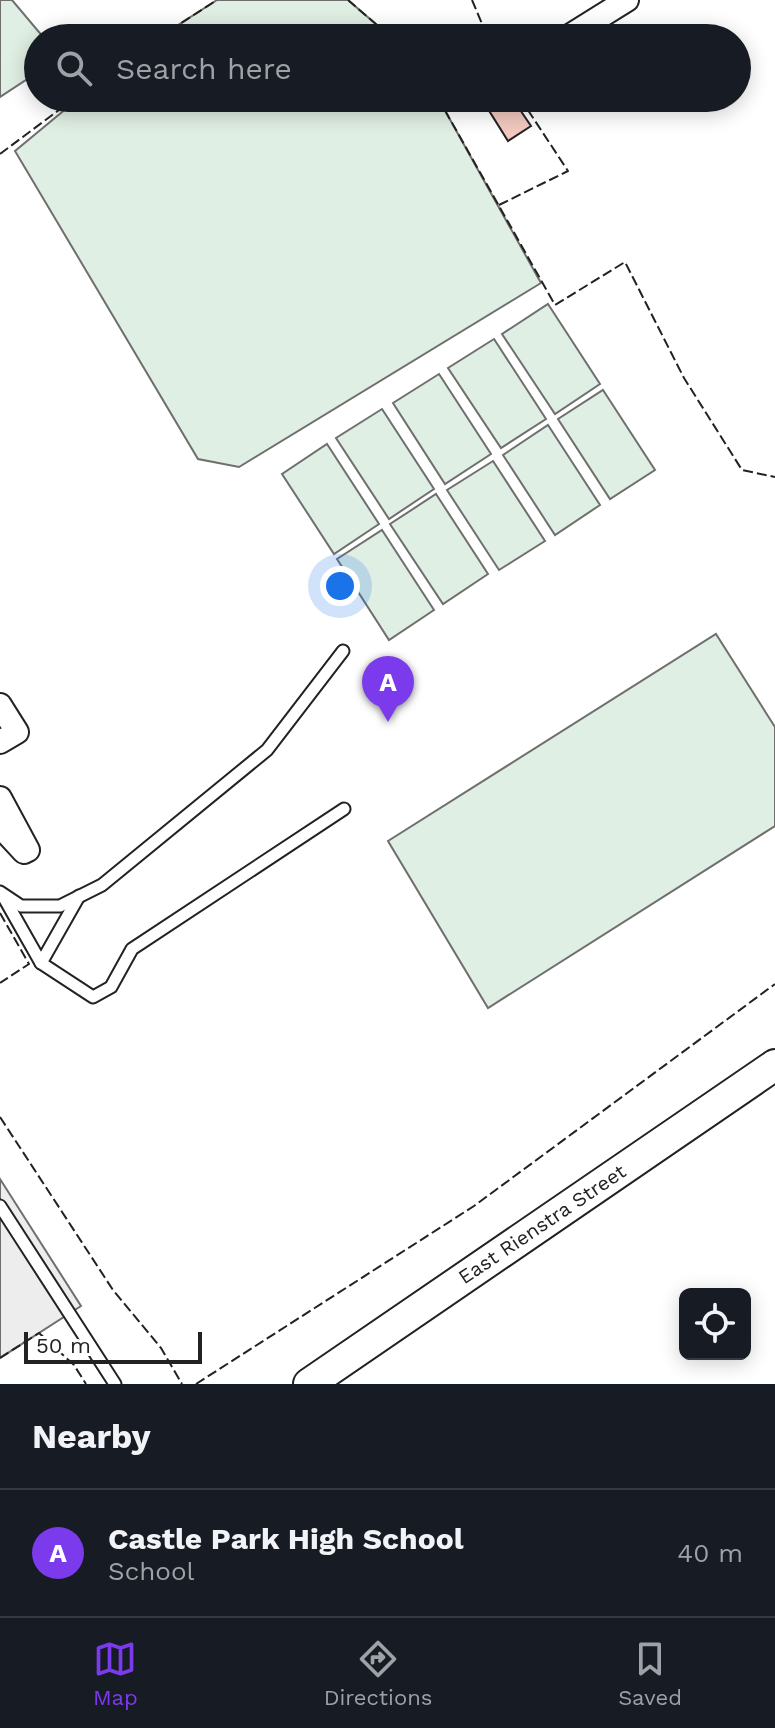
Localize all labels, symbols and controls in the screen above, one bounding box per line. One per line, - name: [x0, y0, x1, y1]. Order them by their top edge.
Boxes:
- search box: [24, 24, 751, 112]
- icon: search: [52, 46, 96, 90]
- text: Search here: [116, 51, 292, 86]
- your location: [320, 566, 360, 606]
- pin: A: [362, 656, 414, 722]
- street label: East Rienstra Street: [454, 1159, 631, 1289]
- map controls: [679, 1288, 751, 1360]
- button: locate: [679, 1288, 751, 1360]
- scale bar: [24, 1328, 202, 1364]
- text: 50 m: [36, 1333, 91, 1358]
- text: Nearby: [32, 1416, 151, 1456]
- text: Castle Park High School: [108, 1521, 463, 1556]
- text: A: [49, 1538, 67, 1568]
- text: 40 m: [677, 1538, 743, 1568]
- text: School: [108, 1556, 194, 1586]
- tab: Map: [93, 1637, 138, 1710]
- tab: Directions: [324, 1637, 432, 1710]
- tab: Saved: [618, 1637, 682, 1710]

